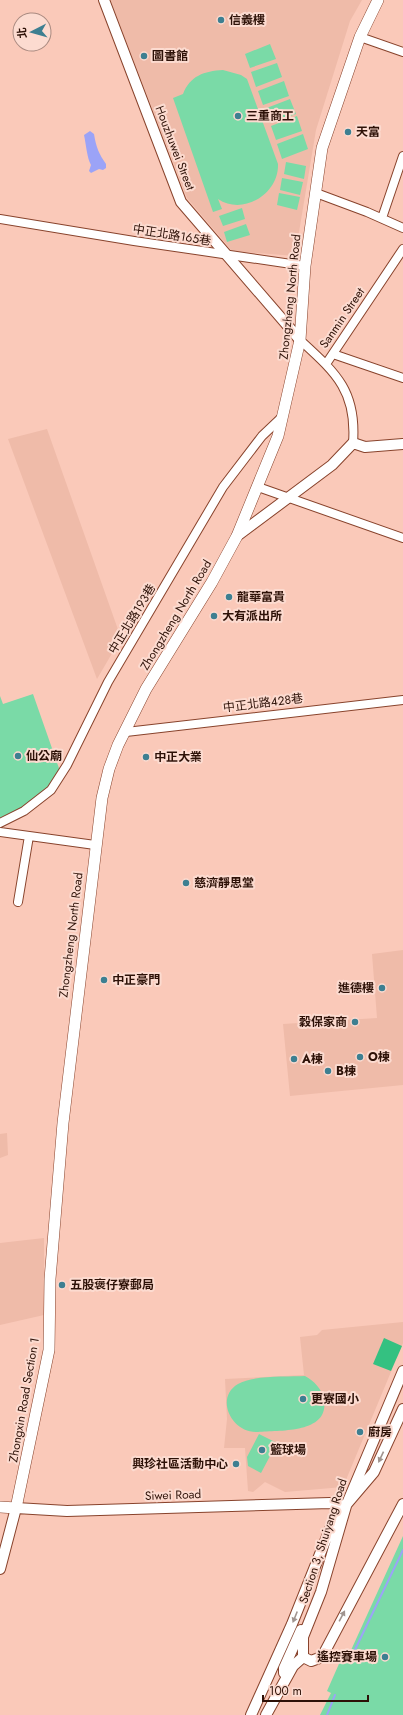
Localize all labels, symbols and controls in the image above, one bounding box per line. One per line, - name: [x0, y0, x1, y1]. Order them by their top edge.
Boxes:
- place label: 信義樓: [229, 11, 265, 29]
- north arrow: [12, 12, 52, 52]
- marker: 信義樓: [216, 15, 226, 25]
- text: 北: [14, 27, 31, 39]
- place label: 圖書館: [152, 47, 188, 65]
- marker: 圖書館: [139, 51, 149, 61]
- street label: Houzhuwei Street: [151, 103, 199, 193]
- place label: 三重商工: [246, 107, 294, 125]
- marker: 三重商工: [233, 111, 243, 121]
- place label: 天富: [356, 123, 380, 141]
- marker: 天富: [343, 127, 353, 137]
- street label: 中正北路165巷: [132, 220, 212, 250]
- street label: Zhongzheng North Road: [274, 233, 306, 361]
- street label: Sanmin Street: [315, 284, 369, 352]
- street label: Zhongzheng North Road: [136, 556, 216, 674]
- street label: 中正北路193巷: [104, 581, 160, 657]
- place label: 龍華富貴: [237, 588, 285, 606]
- marker: 龍華富貴: [224, 592, 234, 602]
- place label: 大有派出所: [222, 607, 282, 625]
- marker: 大有派出所: [209, 611, 219, 621]
- street label: 中正北路428巷: [222, 689, 304, 717]
- place label: 仙公廟: [26, 747, 62, 765]
- place label: 中正大業: [154, 748, 202, 766]
- marker: 仙公廟: [13, 751, 23, 761]
- marker: 中正大業: [141, 752, 151, 762]
- street label: Zhongzheng North Road: [54, 871, 88, 999]
- place label: 慈濟靜思堂: [194, 874, 254, 892]
- marker: 慈濟靜思堂: [181, 878, 191, 888]
- place label: 中正豪門: [112, 971, 160, 989]
- marker: 中正豪門: [99, 975, 109, 985]
- place label: 進德樓: [338, 979, 374, 997]
- marker: 進德樓: [377, 983, 387, 993]
- place label: 穀保家商: [299, 1013, 347, 1031]
- marker: 穀保家商: [350, 1017, 360, 1027]
- place label: O棟: [368, 1048, 390, 1066]
- place label: A棟: [301, 1050, 323, 1068]
- marker: O棟: [355, 1052, 365, 1062]
- marker: A棟: [289, 1054, 299, 1064]
- place label: B棟: [336, 1062, 356, 1080]
- marker: B棟: [323, 1066, 333, 1076]
- place label: 五股褒仔寮郵局: [70, 1276, 154, 1294]
- marker: 五股褒仔寮郵局: [57, 1280, 67, 1290]
- street label: Zhongxin Road Section 1: [4, 1336, 44, 1464]
- place label: 更寮國小: [311, 1390, 359, 1408]
- marker: 更寮國小: [298, 1394, 308, 1404]
- place label: 廚房: [368, 1423, 392, 1441]
- marker: 廚房: [355, 1427, 365, 1437]
- place label: 籃球場: [270, 1441, 306, 1459]
- marker: 籃球場: [257, 1445, 267, 1455]
- one-way arrow: [378, 1452, 384, 1463]
- place label: 興珍社區活動中心: [132, 1455, 228, 1473]
- marker: 興珍社區活動中心: [231, 1459, 241, 1469]
- street label: Section 3, Shuiyang Road: [294, 1476, 352, 1606]
- street label: Siwei Road: [144, 1485, 202, 1505]
- one-way arrow: [339, 1610, 346, 1622]
- one-way arrow: [291, 1611, 297, 1623]
- place label: 遙控賽車場: [317, 1648, 377, 1666]
- marker: 遙控賽車場: [380, 1652, 390, 1662]
- scale bar: [263, 1677, 368, 1703]
- text: 100 m: [269, 1682, 302, 1700]

